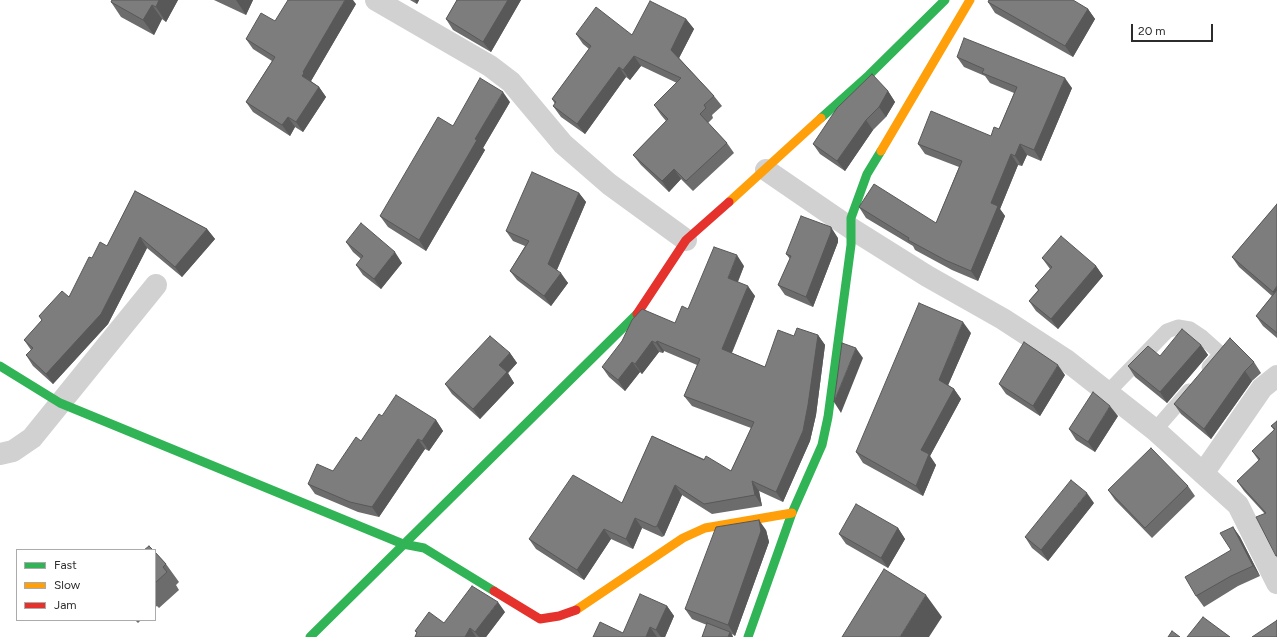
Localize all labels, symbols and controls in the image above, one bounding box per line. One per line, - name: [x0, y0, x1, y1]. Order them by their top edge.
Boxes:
- scale bar: [1133, 16, 1215, 42]
- text: 20 m: [1138, 24, 1166, 38]
- legend: [16, 549, 156, 621]
- text: Fast: [54, 558, 77, 572]
- text: Slow: [54, 578, 80, 592]
- text: Jam: [54, 598, 77, 612]

